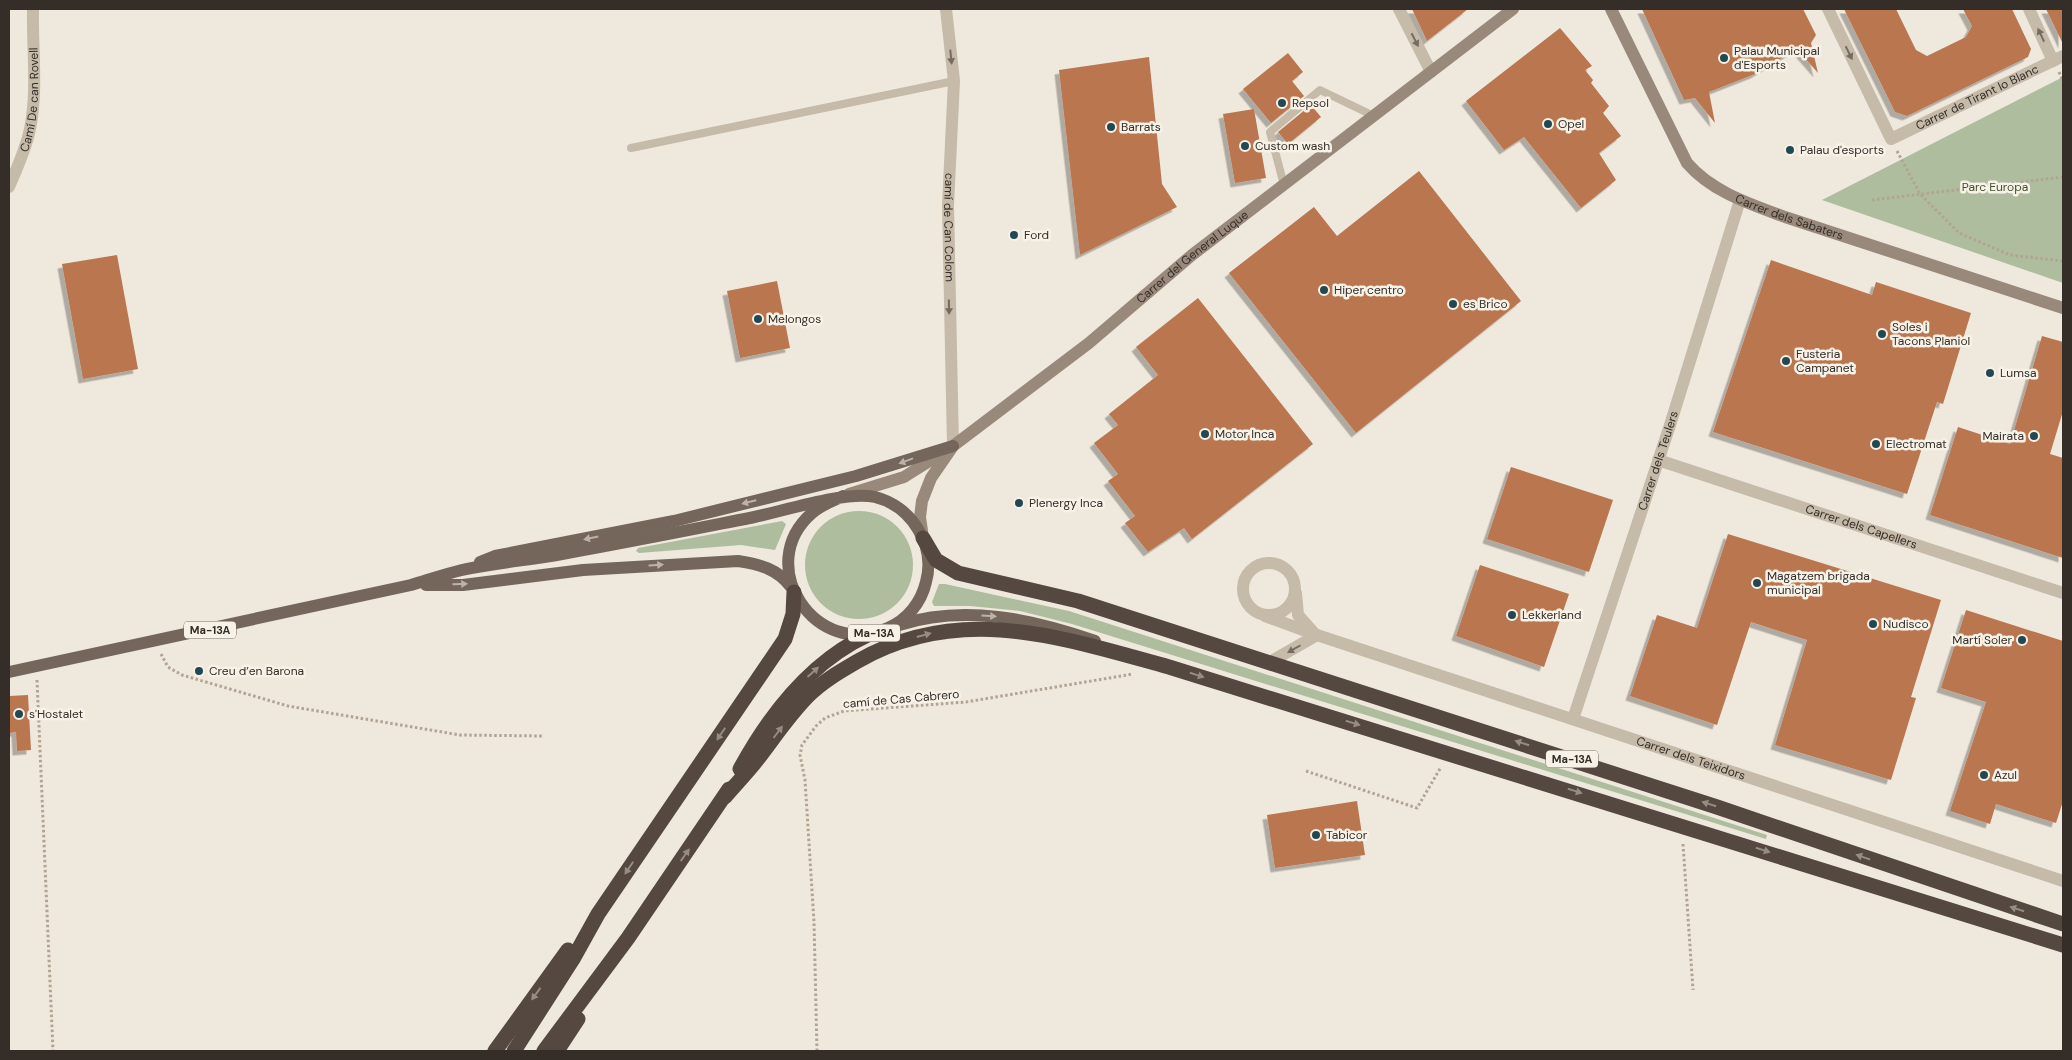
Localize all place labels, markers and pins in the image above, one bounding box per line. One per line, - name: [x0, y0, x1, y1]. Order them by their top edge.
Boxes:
- place label: Palau Municipal d'Esports: [1734, 43, 1820, 73]
- marker: Palau Municipal d'Esports: [1718, 52, 1730, 64]
- place label: Repsol: [1292, 95, 1329, 111]
- marker: Repsol: [1276, 97, 1288, 109]
- place label: Opel: [1558, 116, 1584, 132]
- marker: Opel: [1542, 118, 1554, 130]
- place label: Barrats: [1121, 119, 1161, 135]
- marker: Barrats: [1105, 121, 1117, 133]
- place label: Custom wash: [1255, 138, 1330, 154]
- marker: Custom wash: [1239, 140, 1251, 152]
- place label: Palau d'esports: [1800, 142, 1884, 158]
- marker: Palau d'esports: [1784, 144, 1796, 156]
- place label: Ford: [1024, 227, 1049, 243]
- marker: Ford: [1008, 229, 1020, 241]
- place label: Hiper centro: [1334, 282, 1404, 298]
- marker: Hiper centro: [1318, 284, 1330, 296]
- place label: es Brico: [1463, 296, 1508, 312]
- marker: es Brico: [1447, 298, 1459, 310]
- place label: Melongos: [768, 311, 821, 327]
- marker: Melongos: [752, 313, 764, 325]
- place label: Soles i Tacons Planiol: [1892, 319, 1970, 349]
- marker: Soles i Tacons Planiol: [1876, 328, 1888, 340]
- place label: Fusteria Campanet: [1796, 346, 1854, 376]
- marker: Fusteria Campanet: [1780, 355, 1792, 367]
- place label: Lumsa: [2000, 365, 2036, 381]
- marker: Lumsa: [1984, 367, 1996, 379]
- place label: Motor Inca: [1215, 426, 1274, 442]
- marker: Motor Inca: [1199, 428, 1211, 440]
- place label: Mairata: [1982, 428, 2024, 444]
- marker: Mairata: [2028, 430, 2040, 442]
- place label: Electromat: [1886, 436, 1947, 452]
- marker: Electromat: [1870, 438, 1882, 450]
- place label: Plenergy Inca: [1029, 495, 1103, 511]
- marker: Plenergy Inca: [1013, 497, 1025, 509]
- place label: Magatzem brigada municipal: [1767, 568, 1870, 598]
- marker: Magatzem brigada municipal: [1751, 577, 1763, 589]
- place label: Lekkerland: [1522, 607, 1581, 623]
- marker: Lekkerland: [1506, 609, 1518, 621]
- place label: Nudisco: [1883, 616, 1929, 632]
- marker: Nudisco: [1867, 618, 1879, 630]
- place label: Martí Soler: [1952, 632, 2013, 648]
- marker: Martí Soler: [2016, 634, 2028, 646]
- place label: Creu d’en Barona: [209, 663, 304, 679]
- marker: Creu d’en Barona: [193, 665, 205, 677]
- place label: s'Hostalet: [29, 706, 84, 722]
- marker: s'Hostalet: [13, 708, 25, 720]
- place label: Azul: [1994, 767, 2017, 783]
- marker: Azul: [1978, 769, 1990, 781]
- place label: Tabicor: [1326, 827, 1368, 843]
- marker: Tabicor: [1310, 829, 1322, 841]

